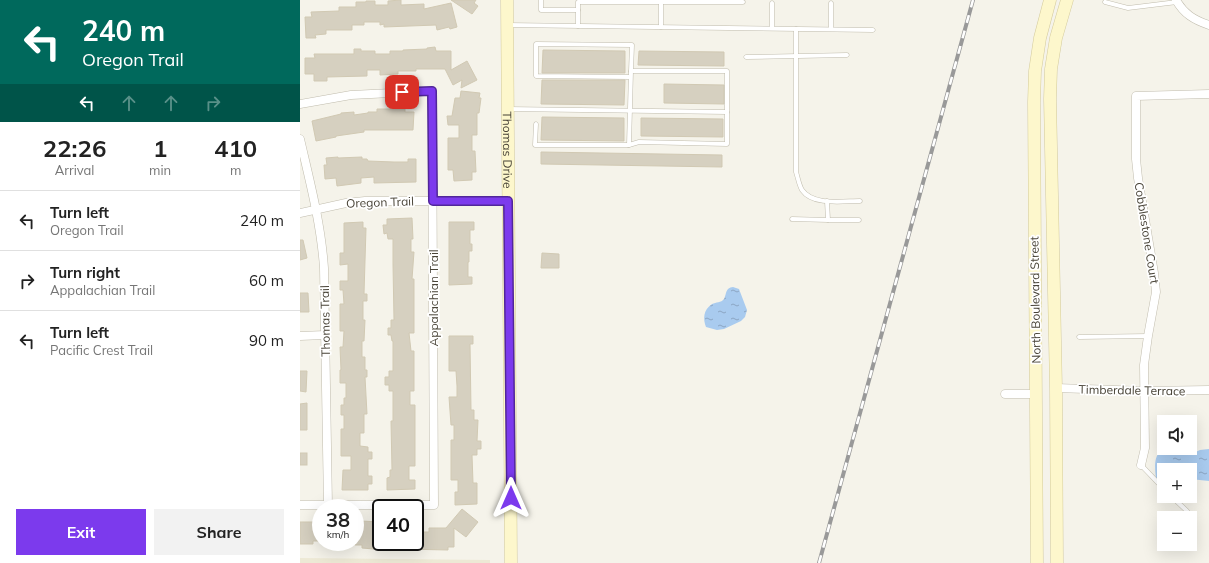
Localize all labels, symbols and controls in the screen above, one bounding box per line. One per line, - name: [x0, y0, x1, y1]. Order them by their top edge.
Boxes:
- text: 240 m: [82, 13, 165, 48]
- icon: left: [16, 16, 68, 68]
- text: Oregon Trail: [82, 48, 184, 71]
- pin: [385, 75, 419, 109]
- icon: arrive: [391, 81, 413, 103]
- icon: left: [76, 92, 98, 114]
- icon: ahead: [118, 92, 140, 114]
- icon: ahead: [160, 92, 182, 114]
- icon: right: [202, 92, 224, 114]
- street label: Thomas Drive: [500, 111, 516, 189]
- text: 22:26: [43, 133, 106, 163]
- text: 1: [153, 133, 167, 163]
- text: 410: [214, 133, 257, 163]
- text: Arrival: [55, 162, 94, 178]
- text: min: [149, 162, 171, 178]
- text: m: [230, 162, 241, 178]
- street label: Cobblestone Court: [1132, 181, 1162, 285]
- street label: Oregon Trail: [346, 193, 414, 211]
- text: Turn left: [50, 203, 109, 222]
- icon: left: [16, 210, 38, 232]
- text: 240 m: [240, 211, 284, 230]
- text: Oregon Trail: [50, 222, 124, 238]
- street label: North Boulevard Street: [1026, 236, 1044, 364]
- street label: Appalachian Trail: [426, 249, 441, 347]
- text: Turn right: [50, 263, 120, 282]
- icon: right: [16, 270, 38, 292]
- text: 60 m: [249, 271, 284, 290]
- text: Appalachian Trail: [50, 282, 155, 298]
- street label: Thomas Trail: [317, 285, 333, 357]
- text: Turn left: [50, 323, 109, 342]
- icon: left: [16, 330, 38, 352]
- text: 90 m: [249, 331, 284, 350]
- text: Pacific Crest Trail: [50, 342, 153, 358]
- street label: Timberdale Terrace: [1079, 382, 1185, 398]
- map controls: [1157, 415, 1197, 551]
- button: sound: [1157, 415, 1197, 455]
- button: +: [1157, 463, 1197, 503]
- position arrow: [490, 477, 532, 519]
- speed limit sign: 40: [372, 499, 424, 551]
- text: 38: [326, 507, 350, 532]
- button: Exit: [16, 509, 146, 555]
- button: Share: [154, 509, 284, 555]
- button: −: [1157, 511, 1197, 551]
- text: km/h: [327, 528, 349, 541]

